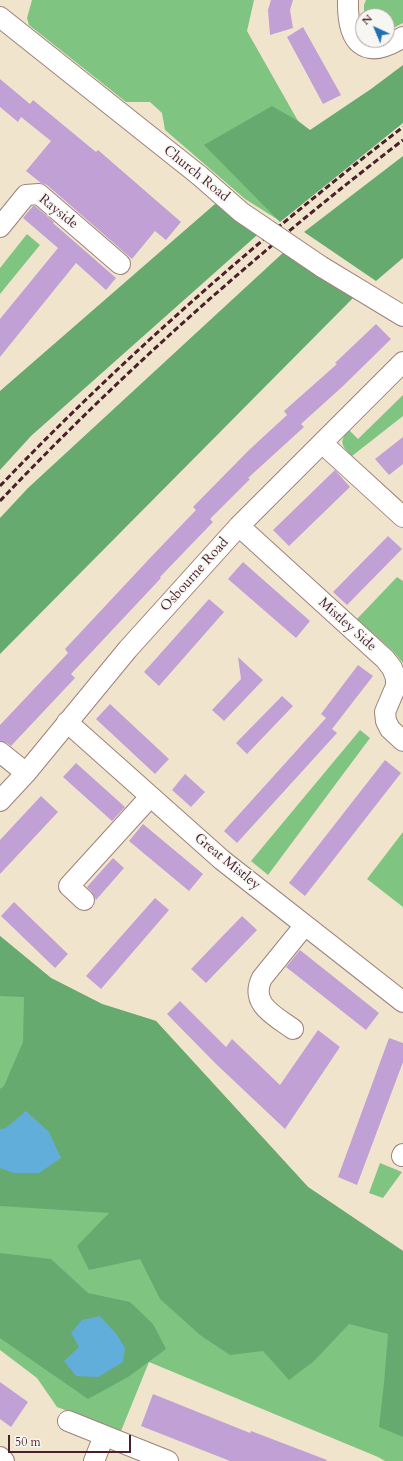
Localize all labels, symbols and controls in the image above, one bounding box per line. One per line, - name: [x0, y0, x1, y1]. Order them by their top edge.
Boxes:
- north arrow: [355, 8, 395, 48]
- text: N: [358, 11, 376, 28]
- street label: Church Road: [160, 142, 232, 206]
- street label: Rayside: [35, 191, 81, 233]
- street label: Osbourne Road: [157, 535, 233, 615]
- street label: Mistley Side: [315, 595, 379, 655]
- street label: Great Mistley: [191, 830, 263, 894]
- scale bar: [10, 1427, 133, 1453]
- text: 50 m: [15, 1434, 41, 1450]

